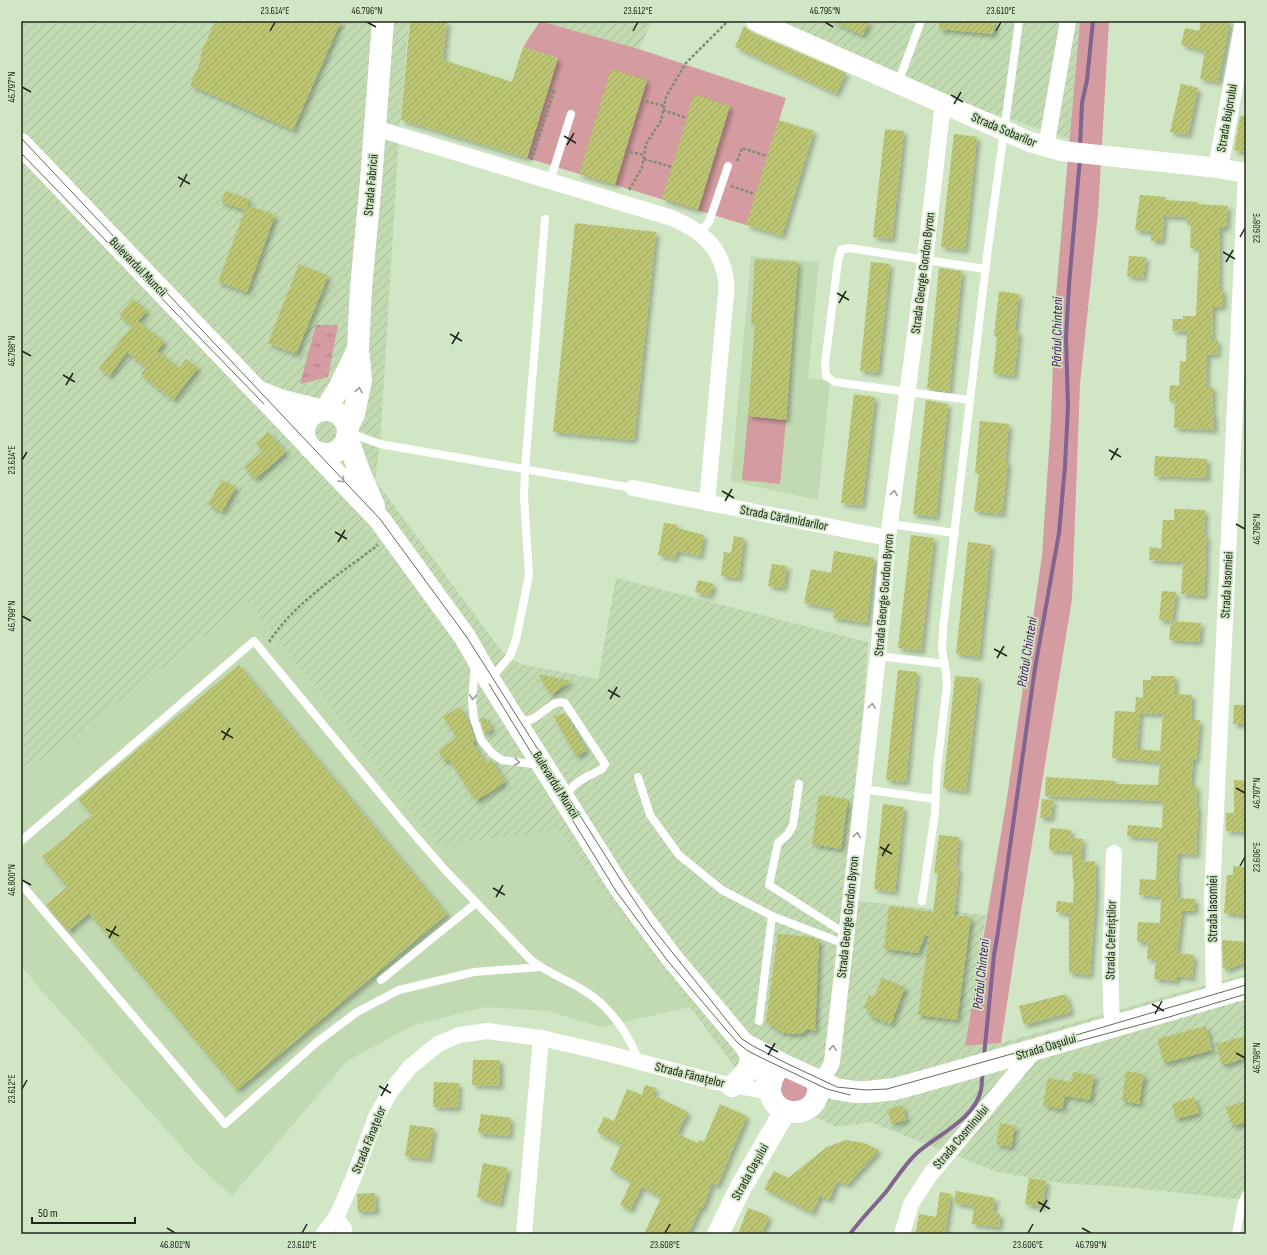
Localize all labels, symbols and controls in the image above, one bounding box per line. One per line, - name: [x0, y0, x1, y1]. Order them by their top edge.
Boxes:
- text: 23.614°E: [261, 5, 289, 17]
- text: 46.796°N: [352, 5, 382, 17]
- text: 23.612°E: [623, 5, 653, 17]
- text: 46.795°N: [810, 5, 840, 17]
- text: 23.610°E: [986, 5, 1016, 17]
- text: 46.797°N: [6, 72, 18, 102]
- street label: Strada Bujorului: [1213, 83, 1241, 153]
- street label: Strada Sobarilor: [969, 109, 1039, 151]
- street label: Strada Fabricii: [360, 154, 382, 216]
- street label: Strada George Gordon Byron: [908, 211, 938, 335]
- text: 23.608°E: [1251, 213, 1263, 243]
- street label: Bulevardul Muncii: [106, 234, 170, 300]
- water label: Pârâul Chinteni: [1048, 296, 1066, 367]
- text: 46.798°N: [6, 336, 18, 366]
- one-way arrow: [354, 387, 362, 393]
- text: 23.614°E: [6, 446, 18, 474]
- one-way arrow: [337, 475, 345, 483]
- one-way arrow: [889, 490, 898, 496]
- street label: Strada Cărămidarilor: [739, 502, 829, 534]
- text: 46.796°N: [1251, 514, 1263, 544]
- street label: Strada George Gordon Byron: [871, 533, 897, 657]
- street label: Strada Iasomiei: [1217, 551, 1237, 619]
- text: 46.799°N: [6, 601, 18, 631]
- water label: Pârâul Chinteni: [1013, 616, 1041, 688]
- one-way arrow: [468, 694, 477, 700]
- one-way arrow: [867, 703, 876, 709]
- street label: Bulevardul Muncii: [529, 748, 583, 822]
- one-way arrow: [514, 757, 520, 766]
- text: 46.797°N: [1251, 778, 1263, 808]
- one-way arrow: [852, 832, 861, 838]
- text: 23.606°E: [1251, 842, 1263, 872]
- street label: Strada George Gordon Byron: [834, 855, 862, 979]
- text: 46.800°N: [6, 864, 18, 896]
- street label: Strada Iasomiei: [1205, 876, 1221, 942]
- street label: Strada Ceferiștilor: [1102, 900, 1120, 980]
- water label: Pârâul Chinteni: [969, 938, 993, 1010]
- street label: Strada Oașului: [1014, 1030, 1078, 1064]
- text: 46.798°N: [1251, 1043, 1263, 1073]
- one-way arrow: [829, 1045, 838, 1051]
- street label: Strada Fânațelor: [653, 1059, 727, 1091]
- text: 23.612°E: [6, 1074, 18, 1104]
- street label: Strada Cosminului: [930, 1102, 992, 1172]
- street label: Strada Fânațelor: [348, 1104, 390, 1176]
- street label: Strada Oașului: [728, 1141, 772, 1203]
- scale bar: [32, 1199, 135, 1225]
- text: 50 m: [38, 1206, 58, 1221]
- text: 46.801°N: [160, 1239, 190, 1251]
- text: 23.610°E: [287, 1239, 317, 1251]
- text: 23.608°E: [650, 1239, 680, 1251]
- text: 23.606°E: [1013, 1239, 1043, 1251]
- text: 46.799°N: [1076, 1239, 1106, 1251]

